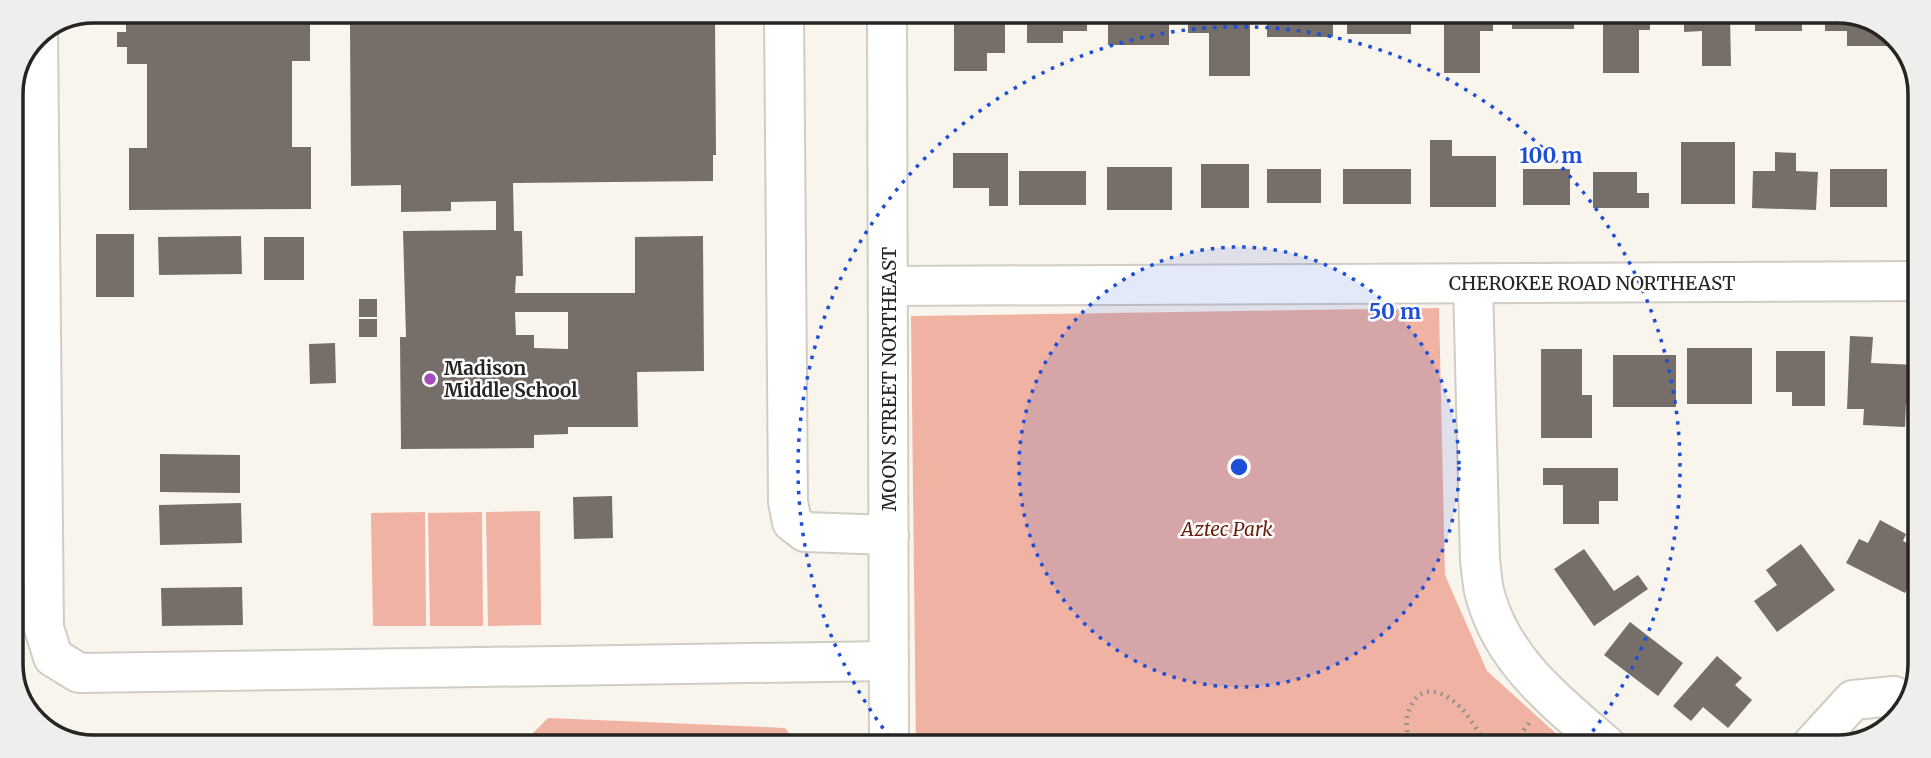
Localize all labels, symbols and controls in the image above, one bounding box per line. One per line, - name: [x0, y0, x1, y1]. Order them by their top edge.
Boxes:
- text: 100 m: [1520, 142, 1582, 169]
- street label: MOON STREET NORTHEAST: [877, 247, 901, 511]
- street label: CHEROKEE ROAD NORTHEAST: [1449, 271, 1735, 295]
- text: 50 m: [1369, 298, 1421, 325]
- place label: Madison Middle School: [444, 356, 577, 402]
- marker: Madison Middle School: [422, 371, 438, 387]
- centre of rings: [1227, 455, 1251, 479]
- park label: Aztec Park: [1179, 517, 1273, 541]

